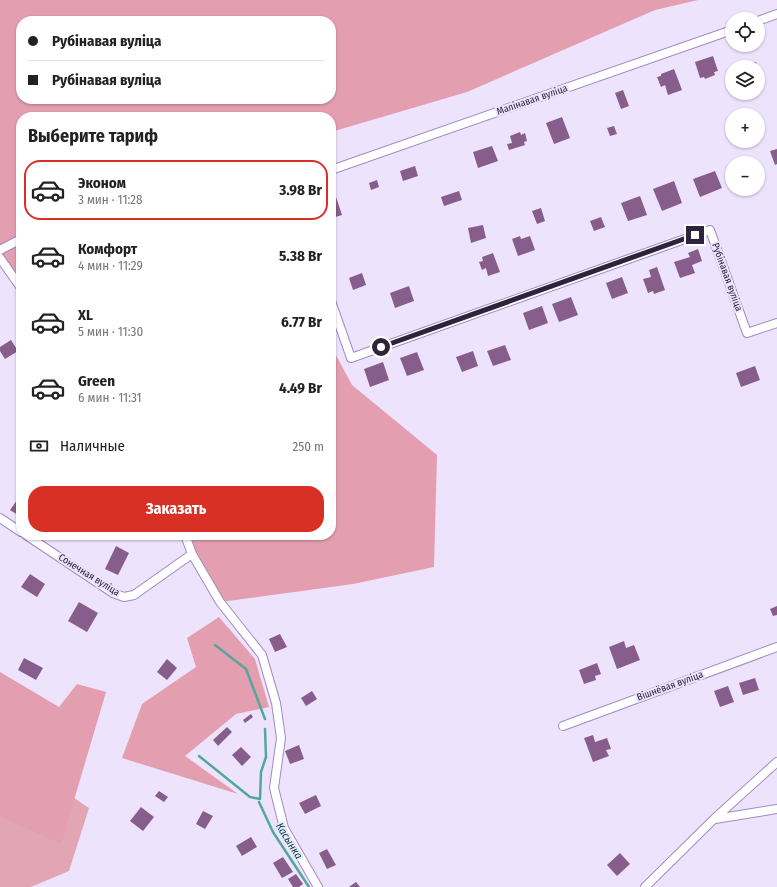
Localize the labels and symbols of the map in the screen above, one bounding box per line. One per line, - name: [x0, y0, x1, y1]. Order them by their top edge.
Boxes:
- street label: Малінавая вуліца: [495, 81, 569, 118]
- route end: [686, 226, 704, 244]
- street label: Рубінавая вуліца: [709, 241, 746, 313]
- route start: [372, 338, 390, 356]
- street label: Сонечная вуліца: [56, 551, 122, 599]
- street label: Вішнёвая вуліца: [635, 667, 705, 704]
- water label: Касынка: [273, 821, 305, 862]

